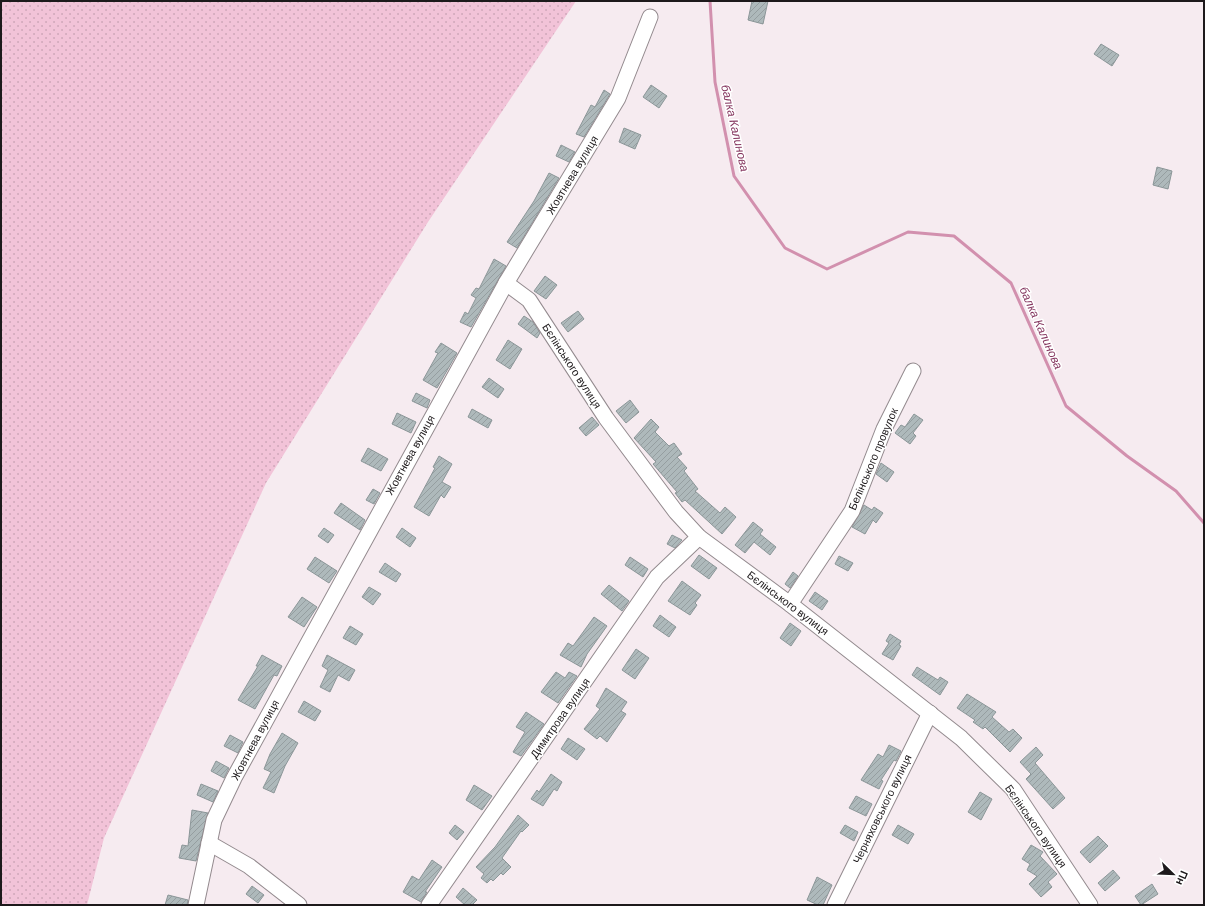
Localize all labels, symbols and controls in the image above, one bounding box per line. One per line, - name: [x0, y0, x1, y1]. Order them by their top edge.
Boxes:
- water label: балка Калинова: [717, 83, 753, 173]
- street label: Жовтнева вулиця: [543, 133, 601, 217]
- water label: балка Калинова: [1016, 284, 1066, 372]
- street label: Бєлінського вулиця: [539, 321, 605, 411]
- street label: Белінського провулок: [845, 406, 901, 512]
- street label: Жовтнева вулиця: [382, 412, 438, 498]
- street label: Бєлінського вулиця: [744, 568, 832, 638]
- street label: Димитрова вулиця: [527, 675, 593, 761]
- street label: Жовтнева вулиця: [228, 697, 282, 783]
- street label: Черняховського вулиця: [849, 752, 915, 866]
- street label: Бєлінського вулиця: [1002, 782, 1070, 870]
- north arrow: [1153, 854, 1193, 894]
- text: Пн: [1173, 868, 1191, 887]

